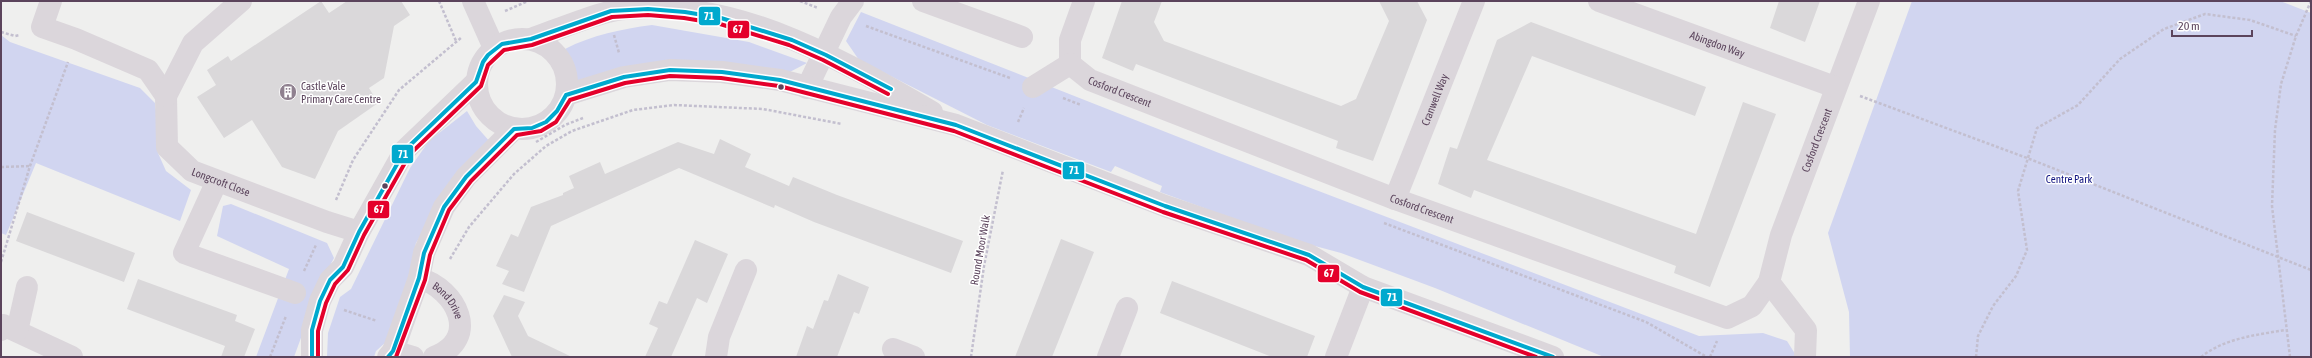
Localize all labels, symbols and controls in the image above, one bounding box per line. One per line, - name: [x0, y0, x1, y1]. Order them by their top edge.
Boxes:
- line badge: 71: [698, 6, 721, 26]
- text: 71: [704, 10, 714, 22]
- scale bar: [2172, 12, 2252, 38]
- text: 20 m: [2178, 19, 2200, 33]
- line badge: 67: [727, 20, 750, 39]
- text: 67: [733, 23, 743, 35]
- street label: Abingdon Way: [1688, 29, 1747, 60]
- street label: Cranwell Way: [1419, 72, 1451, 127]
- street label: Cosford Crescent: [1086, 74, 1153, 109]
- place label: Castle Vale Primary Care Centre: [301, 80, 381, 105]
- building icon: Castle Vale Primary Care Centre: [278, 82, 298, 102]
- unlabelled marker: [776, 82, 786, 92]
- street label: Cosford Crescent: [1799, 107, 1834, 174]
- line badge: 71: [391, 144, 414, 164]
- text: 71: [398, 148, 408, 160]
- line badge: 71: [1062, 161, 1085, 180]
- text: 71: [1069, 164, 1079, 176]
- street label: Longcroft Close: [190, 165, 252, 198]
- park label: Centre Park: [2046, 173, 2092, 185]
- unlabelled marker: [380, 181, 390, 191]
- street label: Cosford Crescent: [1388, 192, 1455, 226]
- line badge: 67: [367, 200, 390, 219]
- text: 67: [374, 203, 384, 215]
- street label: Round Moor Walk: [968, 214, 992, 286]
- line badge: 67: [1317, 264, 1340, 283]
- text: 67: [1324, 267, 1334, 279]
- street label: Bond Drive: [430, 280, 465, 320]
- line badge: 71: [1380, 288, 1403, 307]
- text: 71: [1387, 291, 1397, 303]

